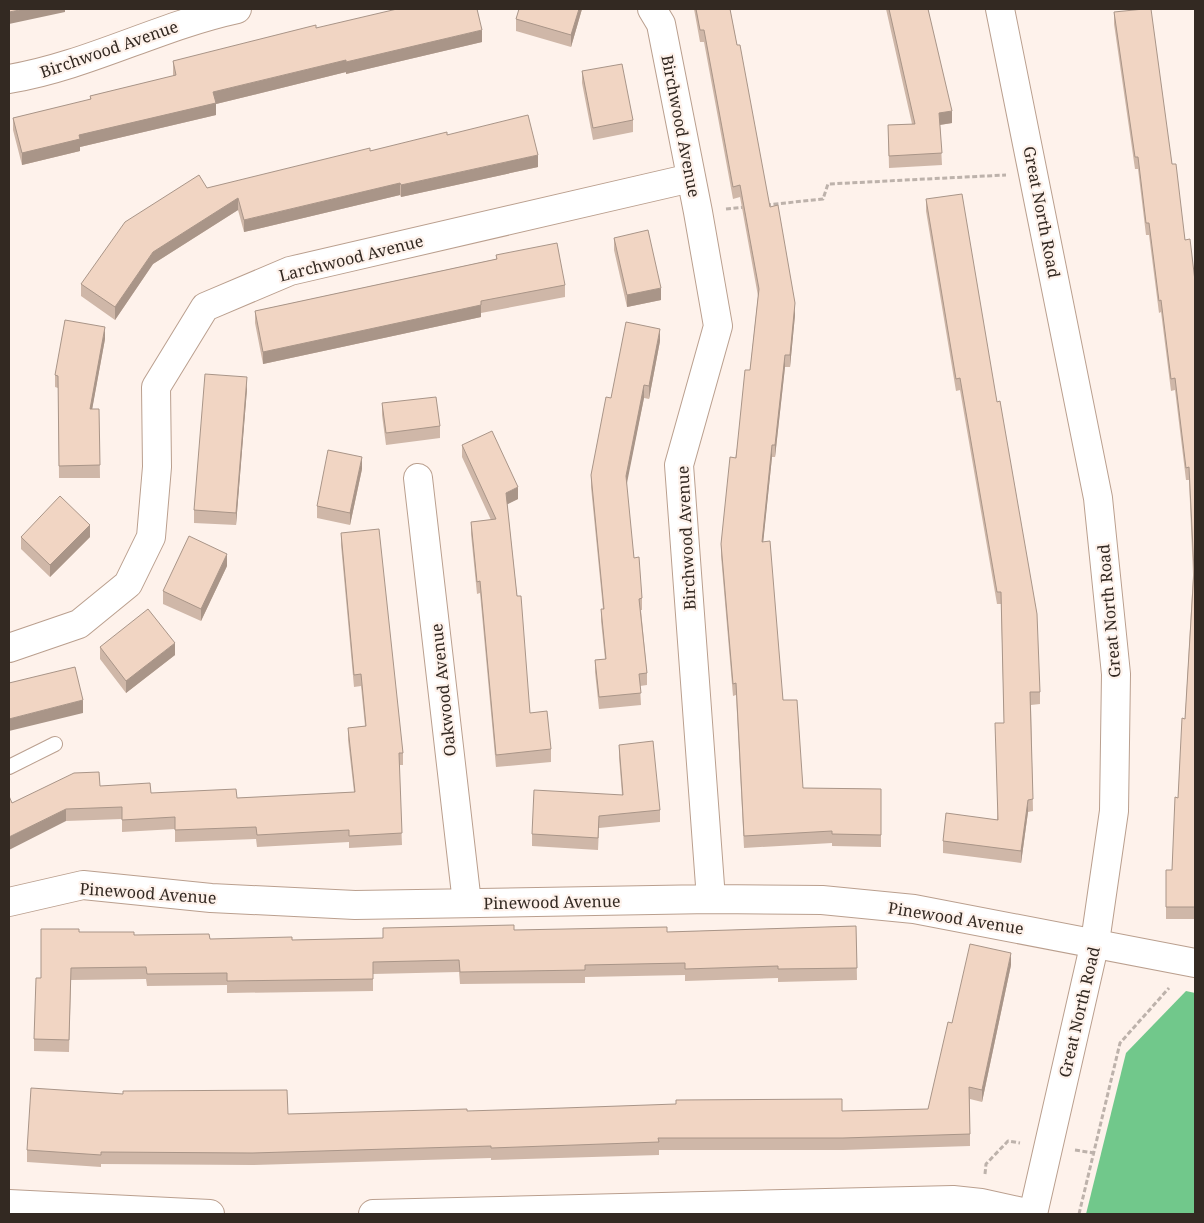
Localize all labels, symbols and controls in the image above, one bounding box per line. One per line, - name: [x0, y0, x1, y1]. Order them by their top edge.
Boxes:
- street label: Birchwood Avenue: [37, 15, 181, 83]
- street label: Birchwood Avenue: [656, 53, 706, 199]
- street label: Great North Road: [1018, 144, 1066, 280]
- street label: Larchwood Avenue: [277, 229, 425, 287]
- street label: Birchwood Avenue: [671, 465, 701, 611]
- street label: Great North Road: [1092, 543, 1126, 679]
- street label: Oakwood Avenue: [425, 622, 461, 758]
- street label: Pinewood Avenue: [79, 877, 217, 909]
- street label: Pinewood Avenue: [483, 890, 621, 914]
- street label: Pinewood Avenue: [887, 896, 1025, 940]
- street label: Great North Road: [1053, 944, 1105, 1080]

